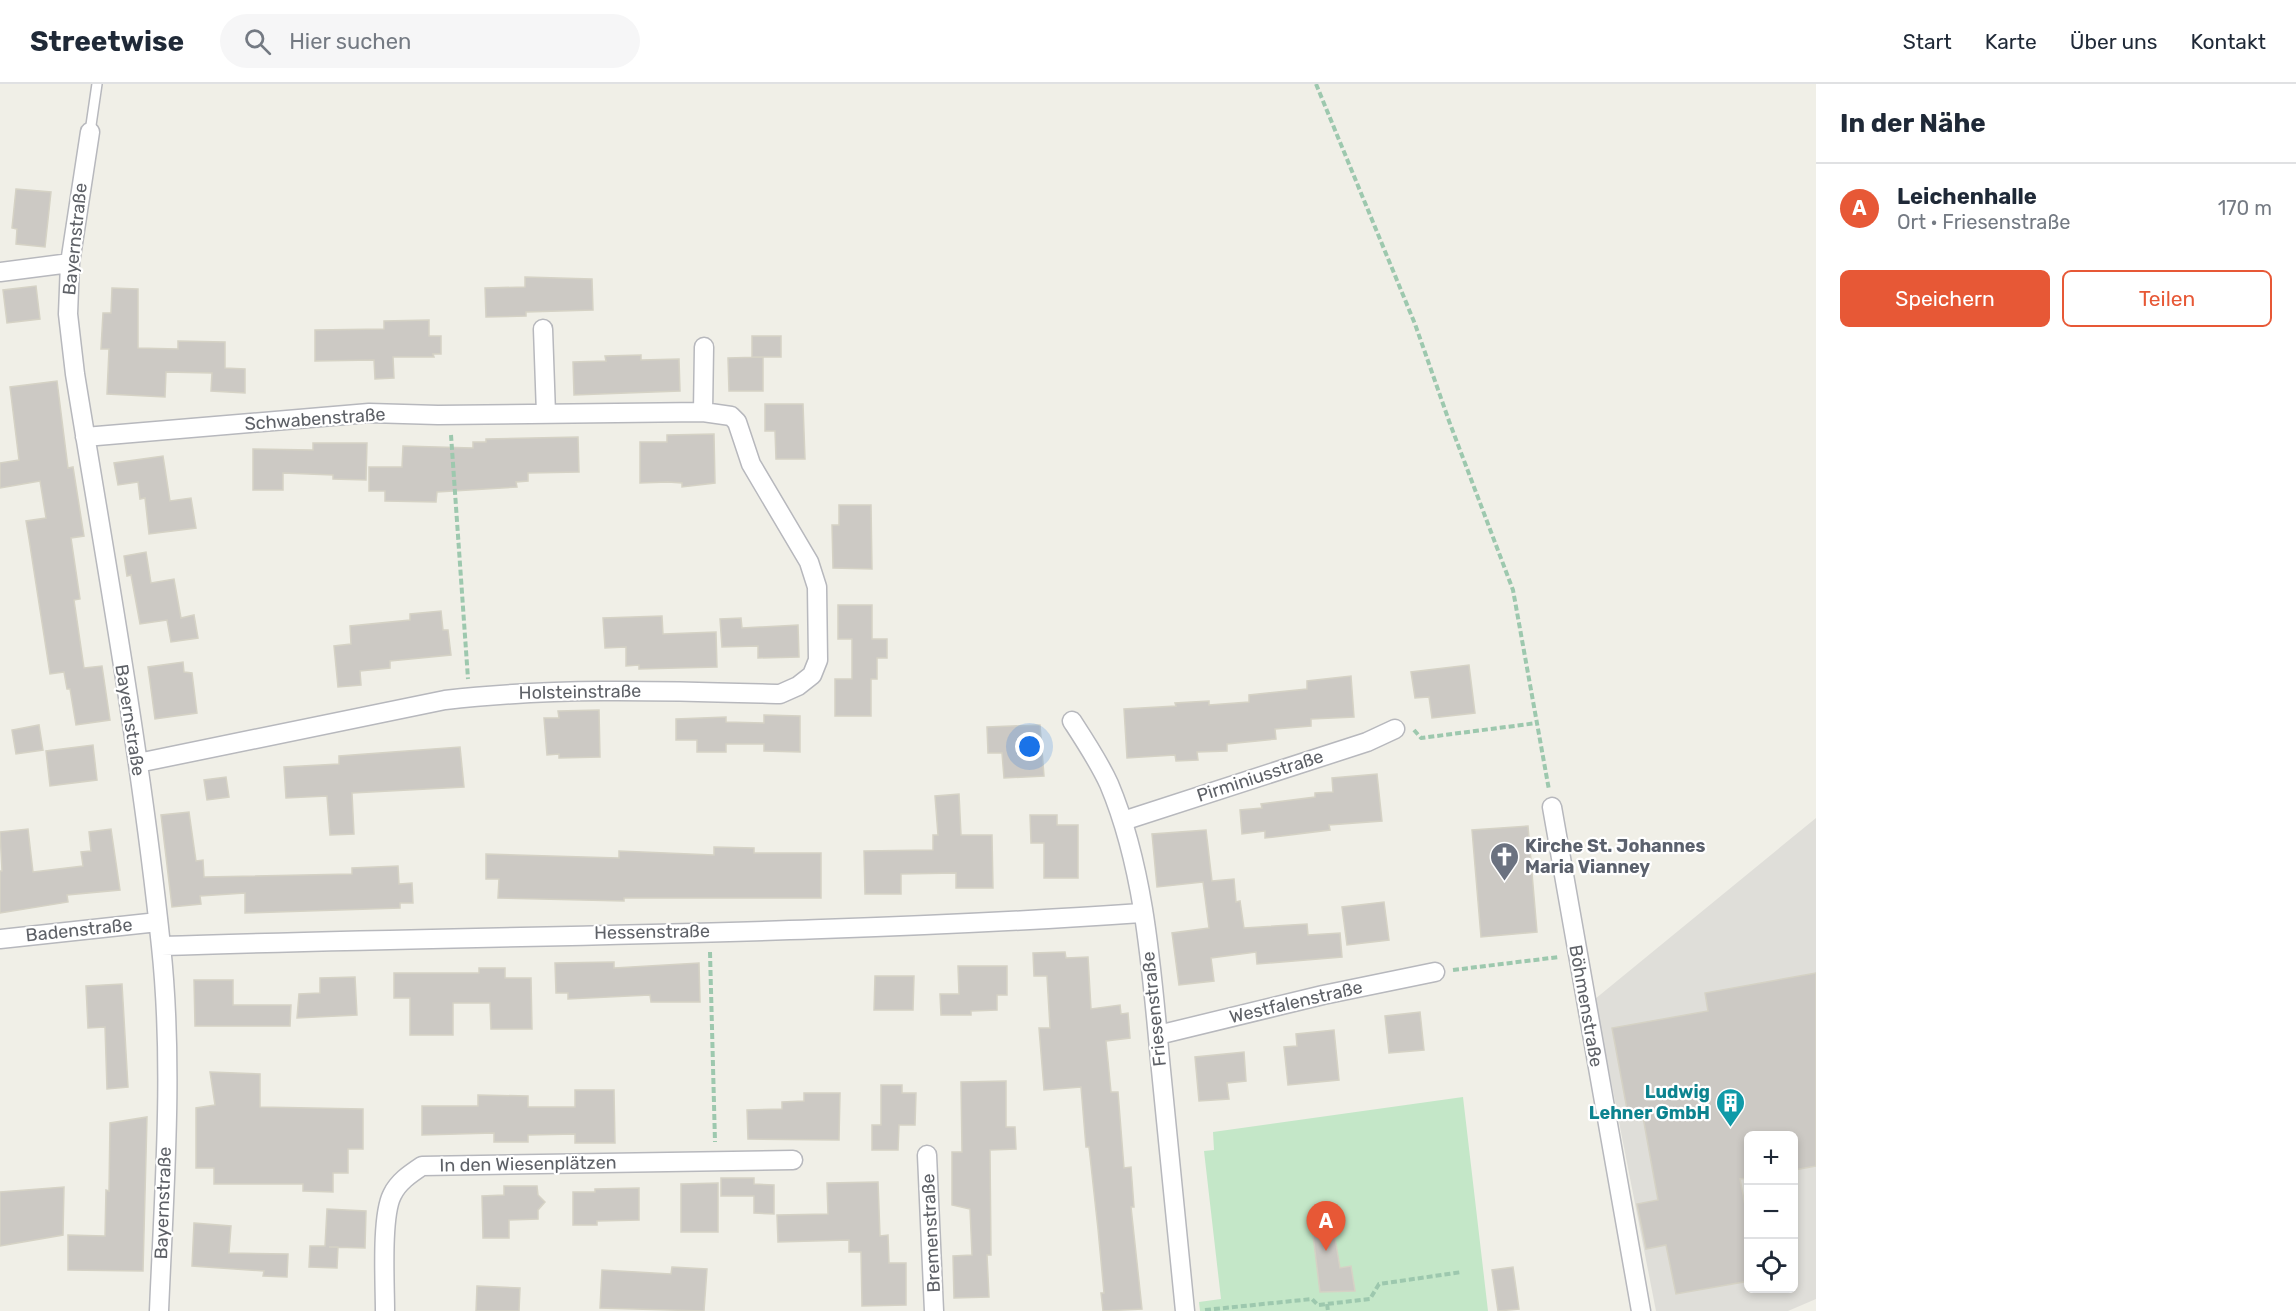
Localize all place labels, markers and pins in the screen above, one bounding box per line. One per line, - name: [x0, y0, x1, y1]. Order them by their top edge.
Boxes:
- place label: Kirche St. Johannes Maria Vianney: [1525, 835, 1706, 878]
- church icon: Kirche St. Johannes Maria Vianney: [1488, 840, 1520, 882]
- place label: Ludwig Lehner GmbH: [1589, 1081, 1710, 1124]
- building icon: Ludwig Lehner GmbH: [1715, 1086, 1747, 1128]
- pin: A: [1306, 1202, 1346, 1251]

